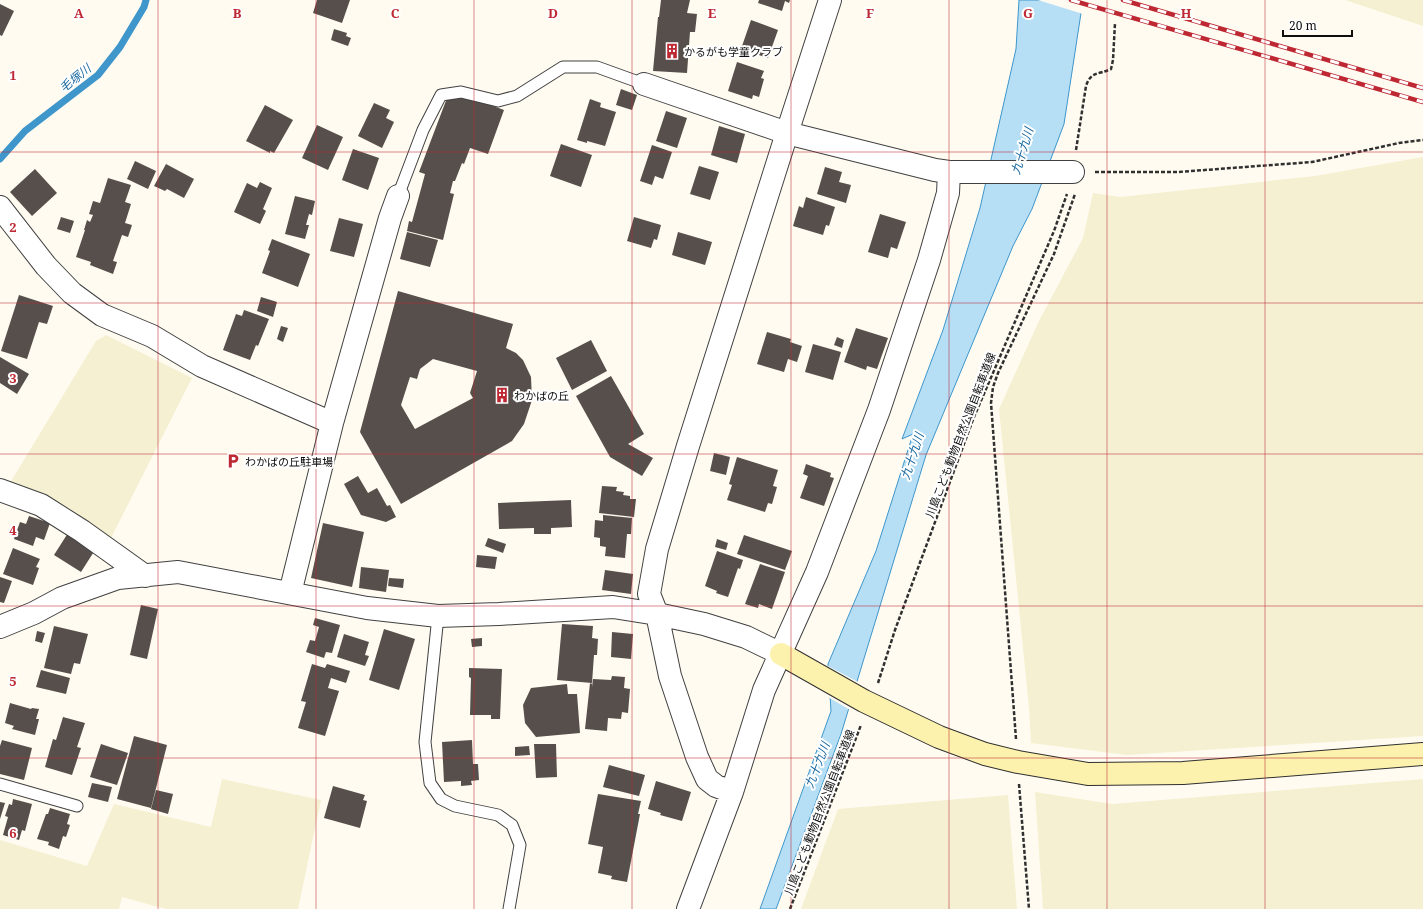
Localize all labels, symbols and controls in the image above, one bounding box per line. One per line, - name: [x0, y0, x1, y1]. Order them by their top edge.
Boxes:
- text: A: [74, 4, 84, 22]
- text: B: [233, 4, 242, 22]
- text: C: [391, 4, 400, 22]
- text: D: [548, 4, 558, 22]
- text: E: [708, 4, 717, 22]
- text: F: [866, 4, 874, 22]
- text: G: [1023, 4, 1033, 22]
- text: H: [1181, 4, 1192, 22]
- scale bar: [1283, 12, 1352, 38]
- text: 20 m: [1289, 17, 1317, 34]
- building icon: かるがも学童クラブ: [663, 42, 681, 60]
- place label: かるがも学童クラブ: [684, 44, 783, 59]
- water label: 毛塚川: [56, 59, 96, 96]
- text: 1: [9, 66, 17, 84]
- water label: 九十九川: [1007, 124, 1038, 176]
- text: 2: [9, 218, 17, 236]
- street label: 川島こども動物自然公園自転車道線: [921, 350, 999, 520]
- text: 3: [9, 369, 17, 387]
- building icon: わかばの丘: [493, 386, 511, 404]
- place label: わかばの丘: [514, 388, 569, 403]
- water label: 九十九川: [896, 429, 928, 481]
- parking icon: わかばの丘駐車場: [224, 452, 242, 470]
- place label: わかばの丘駐車場: [245, 454, 333, 469]
- text: 4: [9, 521, 17, 539]
- text: 5: [9, 672, 17, 690]
- street label: 川島こども動物自然公園自転車道線: [780, 727, 858, 897]
- water label: 九十九川: [800, 738, 834, 790]
- text: 6: [9, 824, 17, 842]

